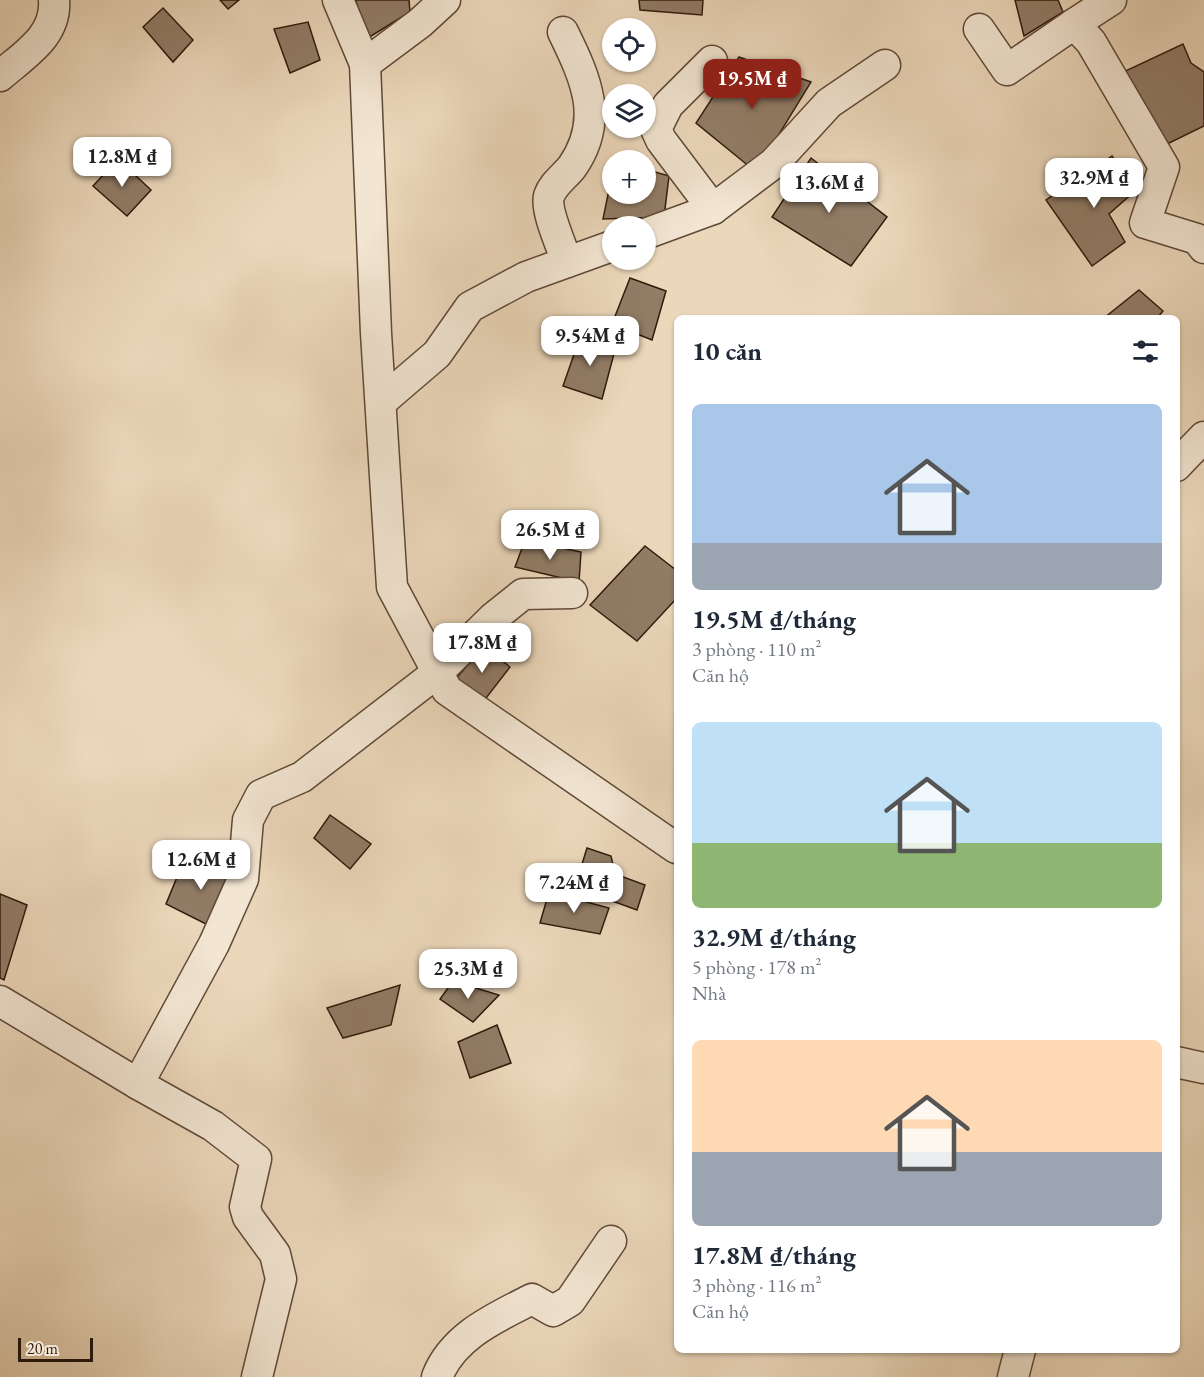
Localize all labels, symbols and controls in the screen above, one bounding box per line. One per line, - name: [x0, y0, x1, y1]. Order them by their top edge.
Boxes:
- map controls: [602, 18, 656, 270]
- button: locate: [602, 18, 656, 72]
- pin: 19.5M ₫: [697, 59, 807, 110]
- text: 19.5M ₫: [717, 65, 787, 91]
- button: layers: [602, 84, 656, 138]
- pin: 12.8M ₫: [67, 137, 177, 188]
- text: 12.8M ₫: [87, 143, 157, 169]
- button: +: [602, 150, 656, 204]
- pin: 32.9M ₫: [1039, 158, 1149, 209]
- pin: 13.6M ₫: [774, 163, 884, 214]
- text: 32.9M ₫: [1059, 164, 1129, 190]
- text: 13.6M ₫: [794, 169, 864, 195]
- button: −: [602, 216, 656, 270]
- pin: 9.54M ₫: [535, 316, 645, 367]
- text: 9.54M ₫: [555, 322, 625, 348]
- text: 10 căn: [692, 334, 762, 368]
- icon: filters: [1129, 335, 1162, 368]
- icon: home: [873, 443, 981, 551]
- pin: 26.5M ₫: [495, 510, 605, 561]
- text: 26.5M ₫: [515, 516, 585, 542]
- text: 19.5M ₫/tháng: [692, 602, 856, 636]
- pin: 17.8M ₫: [427, 623, 537, 674]
- text: 17.8M ₫: [447, 629, 517, 655]
- text: 3 phòng · 110 m²: [692, 636, 822, 662]
- text: Căn hộ: [692, 662, 749, 688]
- icon: home: [873, 761, 981, 869]
- pin: 12.6M ₫: [146, 840, 256, 891]
- text: 12.6M ₫: [166, 846, 236, 872]
- pin: 7.24M ₫: [519, 863, 629, 914]
- text: 7.24M ₫: [539, 869, 609, 895]
- text: 32.9M ₫/tháng: [692, 920, 856, 954]
- pin: 25.3M ₫: [413, 949, 523, 1000]
- text: 5 phòng · 178 m²: [692, 954, 822, 980]
- text: 25.3M ₫: [433, 955, 503, 981]
- text: Nhà: [692, 980, 726, 1006]
- icon: home: [873, 1079, 981, 1187]
- text: 17.8M ₫/tháng: [692, 1238, 856, 1272]
- text: 3 phòng · 116 m²: [692, 1272, 822, 1298]
- text: Căn hộ: [692, 1298, 749, 1324]
- scale bar: [18, 1335, 93, 1362]
- text: 20 m: [27, 1338, 58, 1359]

